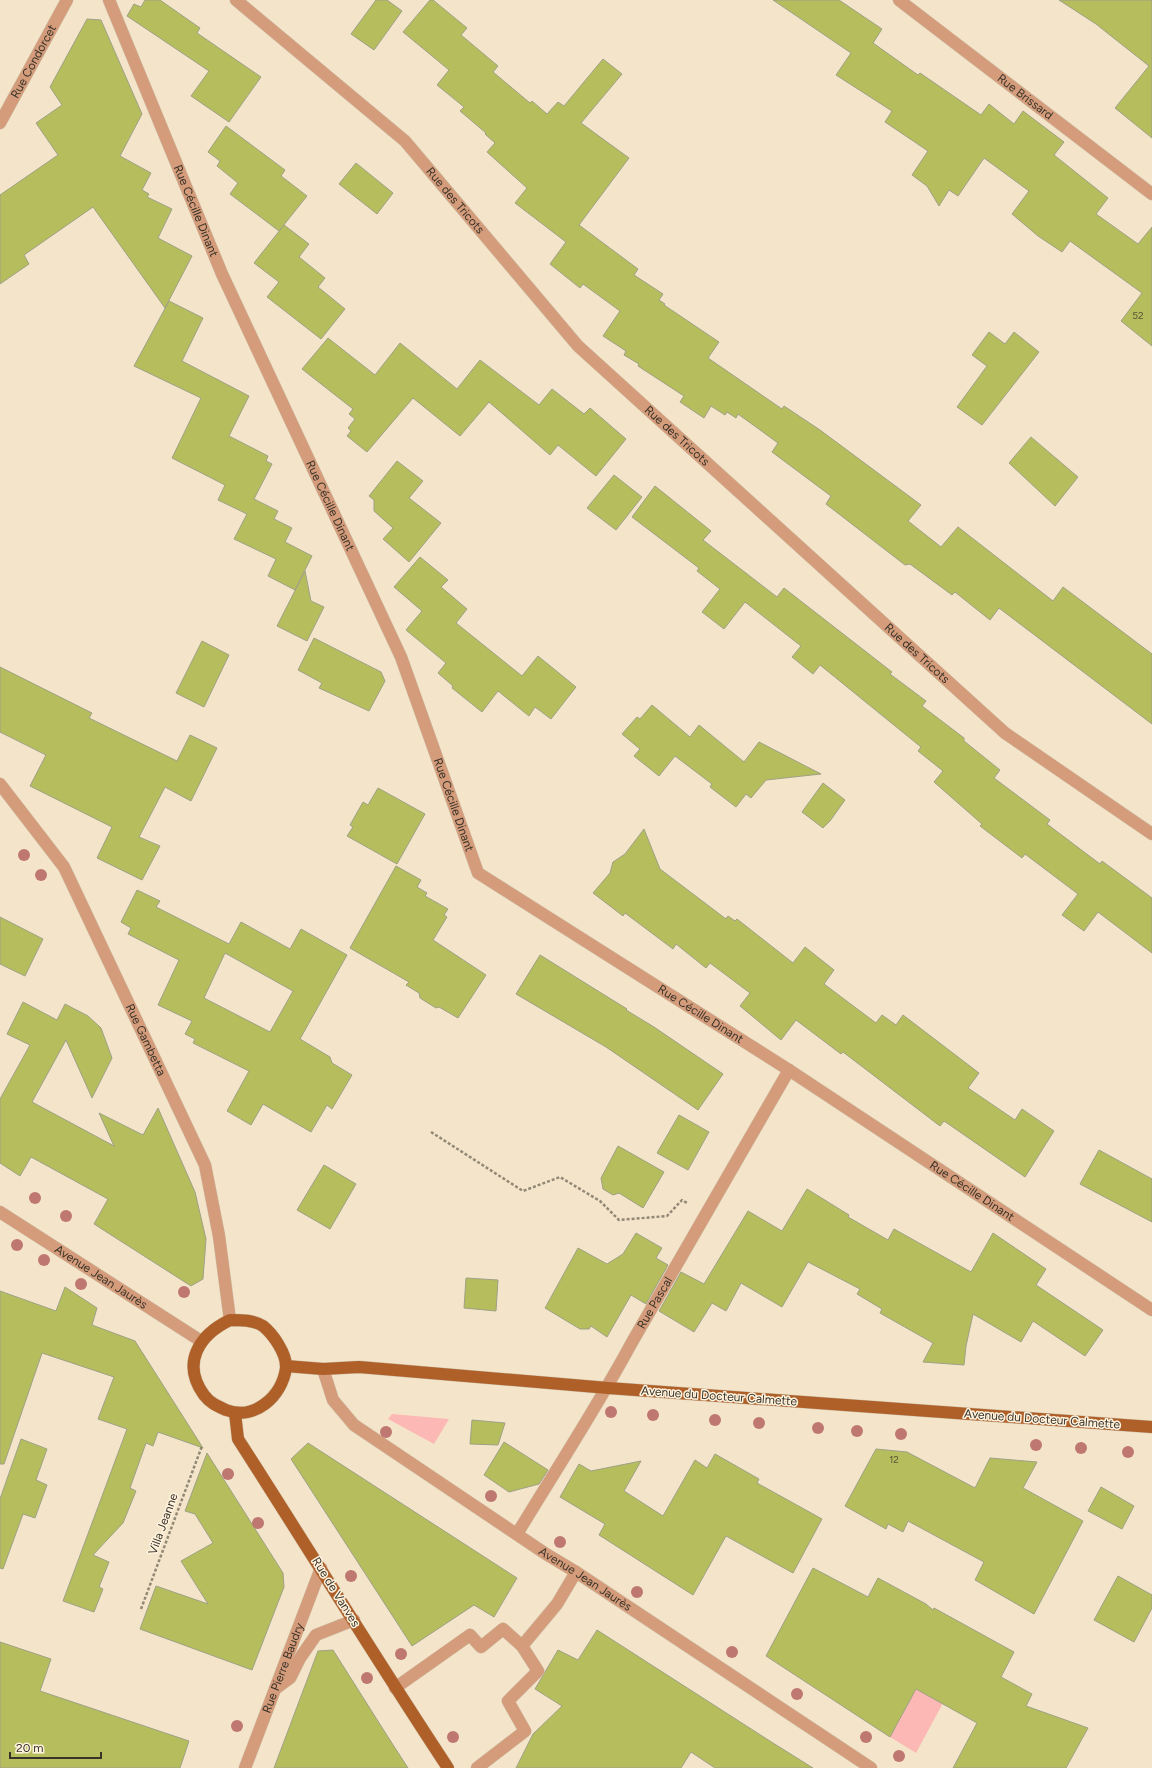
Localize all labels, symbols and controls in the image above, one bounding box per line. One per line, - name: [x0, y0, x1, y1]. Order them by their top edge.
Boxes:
- street label: Rue Condorcet: [8, 22, 59, 101]
- street label: Rue Brissard: [995, 71, 1056, 123]
- street label: Rue Cécille Dinant: [171, 163, 221, 259]
- street label: Rue des Tricots: [423, 165, 487, 237]
- house number: 52: [1132, 309, 1144, 322]
- street label: Rue des Tricots: [642, 403, 713, 469]
- street label: Rue Cécille Dinant: [303, 458, 358, 553]
- street label: Rue des Tricots: [882, 620, 953, 686]
- street label: Rue Cécille Dinant: [431, 756, 477, 854]
- street label: Rue Cécille Dinant: [655, 982, 746, 1046]
- street label: Rue Gambetta: [123, 1002, 169, 1078]
- street label: Rue Cécille Dinant: [927, 1158, 1017, 1224]
- street label: Avenue Jean Jaurès: [52, 1242, 150, 1312]
- street label: Rue Pascal: [634, 1275, 675, 1331]
- street label: Avenue du Docteur Calmette: [640, 1384, 798, 1408]
- street label: Avenue du Docteur Calmette: [963, 1407, 1121, 1431]
- house number: 12: [889, 1453, 899, 1466]
- street label: Villa Jeanne: [145, 1491, 181, 1557]
- street label: Avenue Jean Jaurès: [536, 1544, 634, 1614]
- street label: Rue de Vanves: [309, 1555, 363, 1630]
- street label: Rue Pierre Baudry: [260, 1620, 307, 1715]
- scale bar: [10, 1734, 101, 1760]
- text: 20 m: [16, 1741, 44, 1755]

